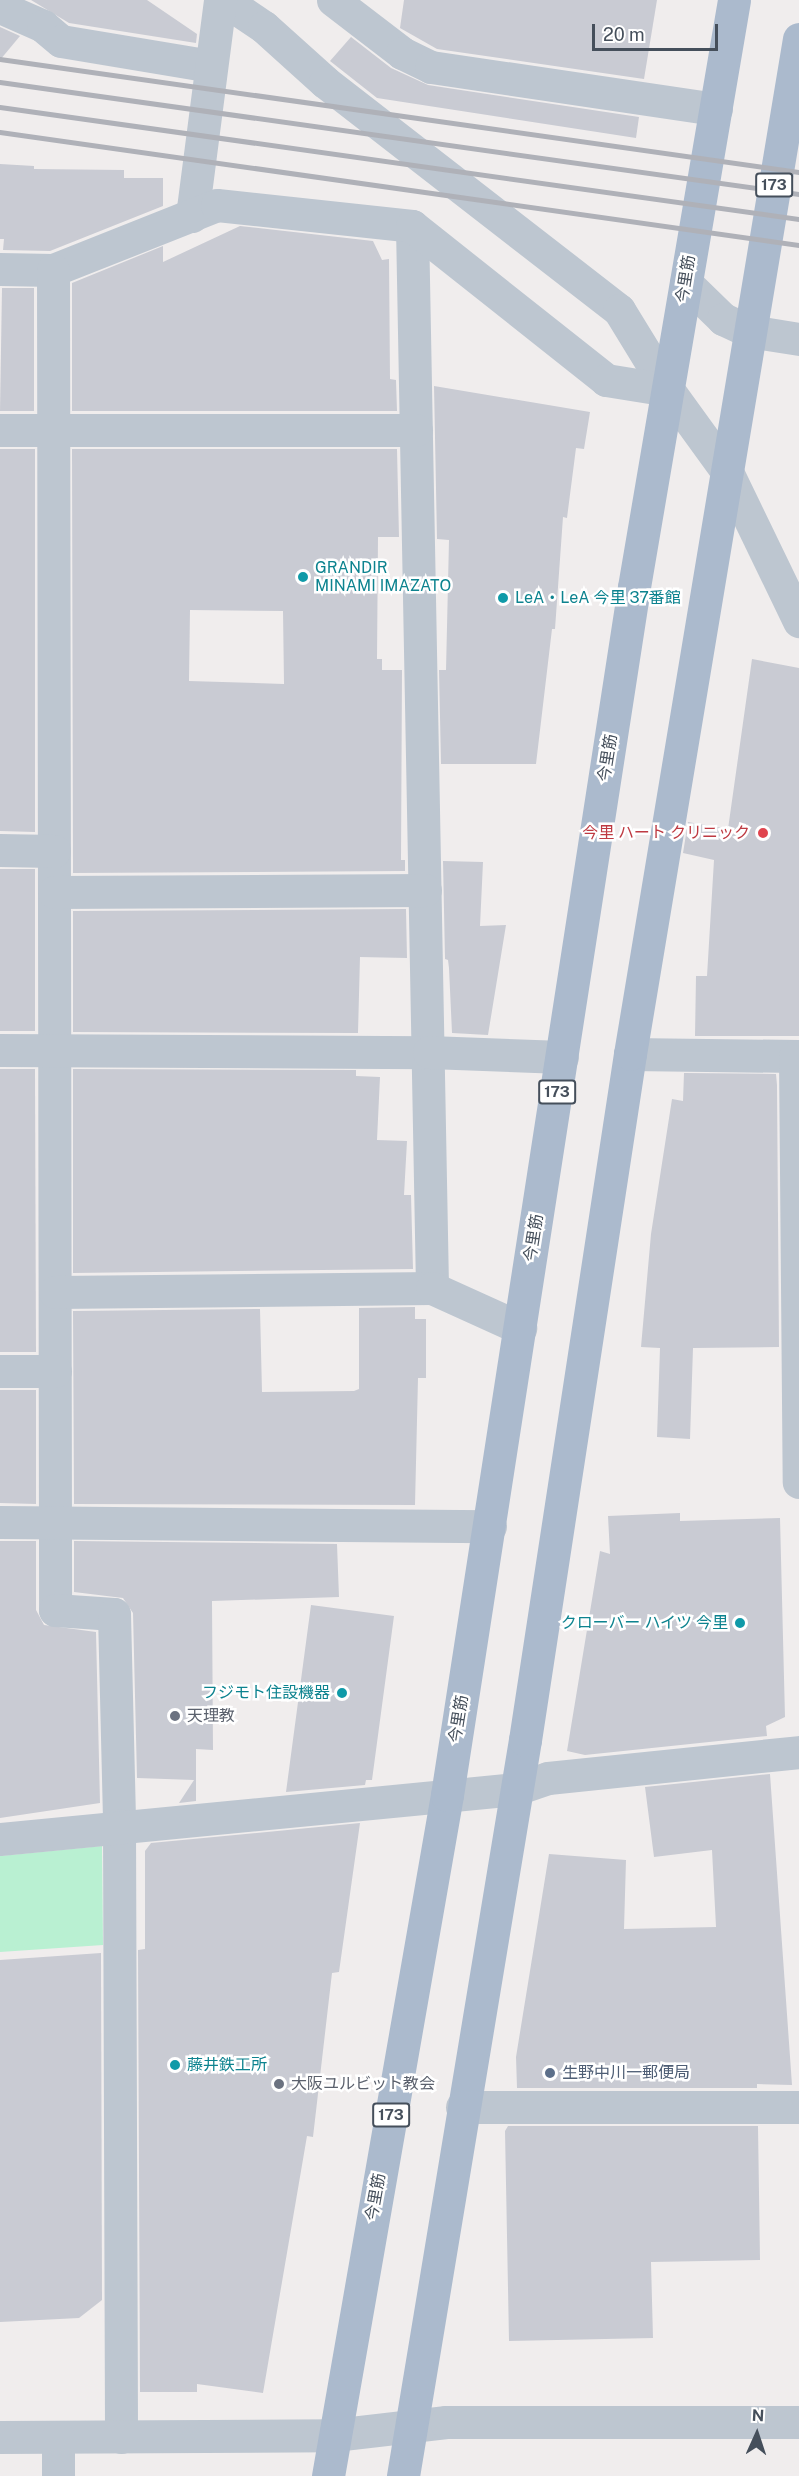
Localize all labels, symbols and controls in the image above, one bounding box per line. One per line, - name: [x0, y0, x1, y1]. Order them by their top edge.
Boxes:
- scale bar: [595, 12, 721, 50]
- text: 20 m: [603, 24, 645, 45]
- road number: 173: [754, 173, 794, 197]
- street label: 今里筋: [673, 254, 699, 304]
- place label: GRANDIR MINAMI IMAZATO: [315, 558, 451, 596]
- marker: GRANDIR MINAMI IMAZATO: [296, 570, 310, 584]
- place label: LeA・LeA 今里 37番館: [515, 588, 681, 608]
- marker: LeA・LeA 今里 37番館: [496, 591, 510, 605]
- street label: 今里筋: [595, 733, 621, 783]
- place label: 今里 ハート クリニック: [582, 823, 750, 843]
- marker: 今里 ハート クリニック: [754, 824, 772, 842]
- road number: 173: [538, 1080, 576, 1104]
- street label: 今里筋: [521, 1213, 547, 1263]
- place label: クローバー ハイツ 今里: [560, 1613, 728, 1633]
- marker: クローバー ハイツ 今里: [733, 1616, 747, 1630]
- place label: フジモト住設機器: [202, 1683, 330, 1703]
- marker: フジモト住設機器: [335, 1686, 349, 1700]
- street label: 今里筋: [446, 1694, 472, 1744]
- place label: 天理教: [187, 1706, 235, 1726]
- marker: 天理教: [168, 1709, 182, 1723]
- place label: 藤井鉄工所: [187, 2055, 267, 2075]
- marker: 藤井鉄工所: [168, 2058, 182, 2072]
- place label: 生野中川一郵便局: [562, 2063, 690, 2083]
- marker: 生野中川一郵便局: [543, 2066, 557, 2080]
- place label: 大阪ユルビット教会: [291, 2074, 435, 2094]
- marker: 大阪ユルビット教会: [272, 2077, 286, 2091]
- road number: 173: [372, 2103, 410, 2127]
- street label: 今里筋: [362, 2172, 390, 2222]
- north arrow: [727, 2404, 787, 2464]
- text: N: [751, 2406, 765, 2425]

